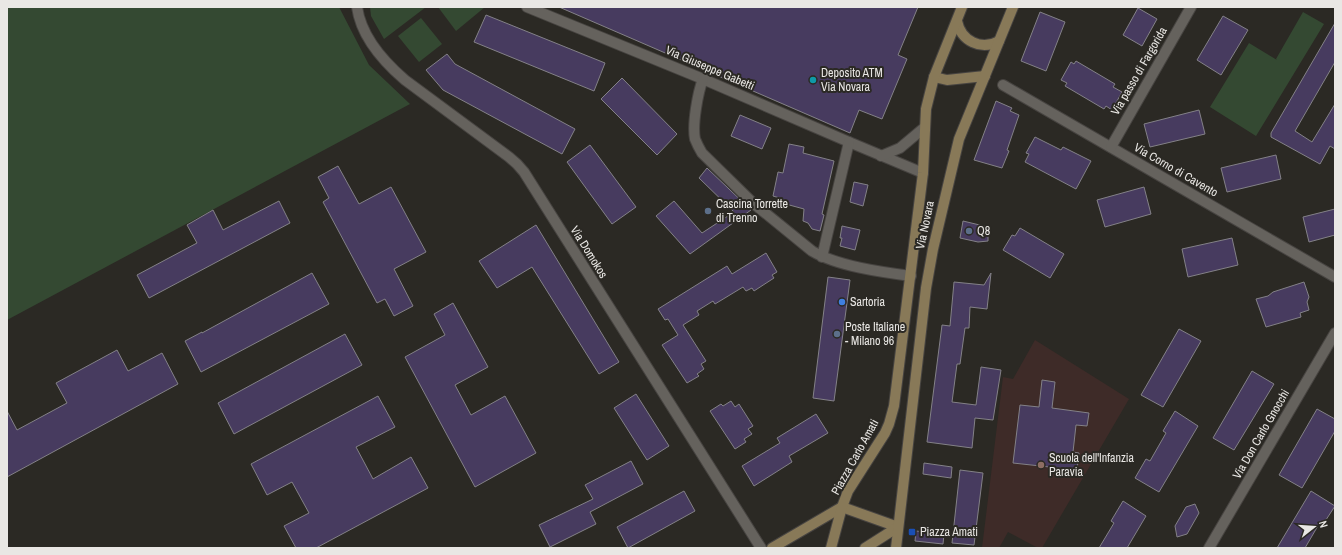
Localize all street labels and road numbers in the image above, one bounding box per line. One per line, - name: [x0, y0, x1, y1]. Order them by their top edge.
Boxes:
- street label: Via passo di Fargorida: [1107, 23, 1171, 118]
- street label: Via Giuseppe Gabetti: [663, 42, 757, 94]
- street label: Via Corno di Cavento: [1131, 139, 1221, 201]
- street label: Via Novara: [912, 199, 938, 251]
- street label: Via Domokos: [567, 223, 611, 281]
- street label: Via Don Carlo Gnocchi: [1229, 386, 1293, 482]
- street label: Piazza Carlo Amati: [828, 416, 882, 498]

